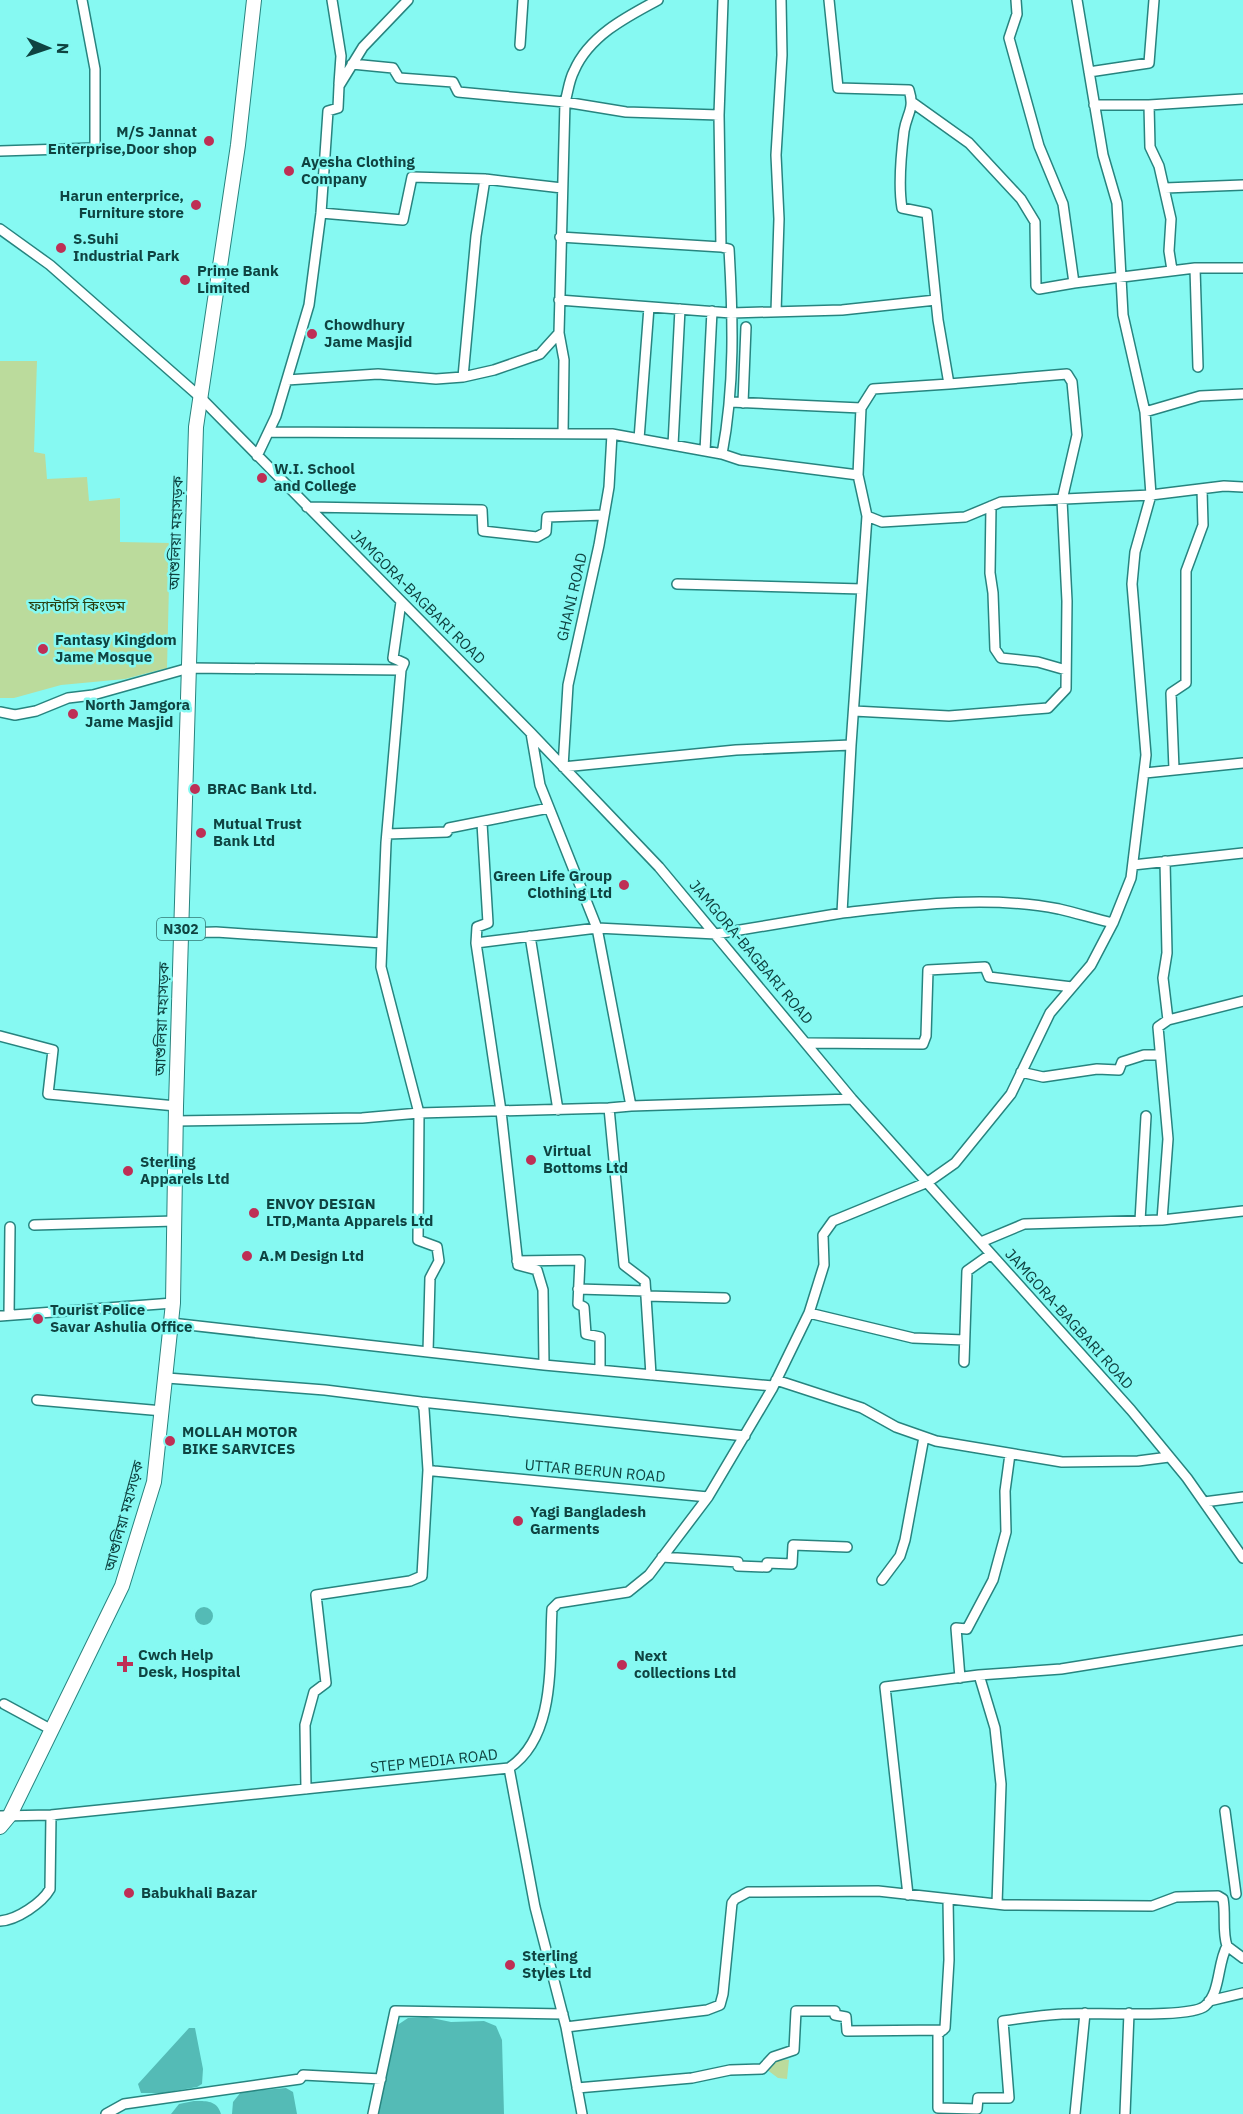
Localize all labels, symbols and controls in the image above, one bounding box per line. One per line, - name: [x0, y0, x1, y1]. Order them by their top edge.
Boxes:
- north arrow: [18, 18, 78, 78]
- text: N: [53, 42, 73, 55]
- place label: M/S Jannat Enterprise,Door shop: [48, 122, 197, 158]
- marker: M/S Jannat Enterprise,Door shop: [202, 134, 216, 148]
- place label: Ayesha Clothing Company: [301, 152, 416, 188]
- marker: Ayesha Clothing Company: [282, 164, 296, 178]
- place label: Harun enterprice, Furniture store: [60, 186, 184, 222]
- marker: Harun enterprice, Furniture store: [189, 198, 203, 212]
- place label: S.Suhi Industrial Park: [73, 229, 180, 265]
- marker: S.Suhi Industrial Park: [54, 241, 68, 255]
- place label: Prime Bank Limited: [197, 261, 279, 297]
- marker: Prime Bank Limited: [178, 273, 192, 287]
- place label: Chowdhury Jame Masjid: [324, 315, 412, 351]
- marker: Chowdhury Jame Masjid: [305, 327, 319, 341]
- place label: W.I. School and College: [274, 459, 356, 495]
- marker: W.I. School and College: [255, 471, 269, 485]
- street label: আশুলিয়া মহাসড়ক: [164, 475, 187, 591]
- street label: JAMGORA-BAGBARI ROAD: [347, 525, 490, 668]
- street label: GHANI ROAD: [552, 551, 591, 643]
- park label: ফ্যান্টাসি কিংডম: [28, 596, 126, 615]
- place label: Fantasy Kingdom Jame Mosque: [55, 630, 177, 666]
- marker: Fantasy Kingdom Jame Mosque: [36, 642, 50, 656]
- place label: North Jamgora Jame Masjid: [85, 695, 190, 731]
- marker: North Jamgora Jame Masjid: [66, 707, 80, 721]
- place label: BRAC Bank Ltd.: [207, 779, 317, 798]
- marker: BRAC Bank Ltd.: [188, 782, 202, 796]
- place label: Mutual Trust Bank Ltd: [213, 814, 302, 850]
- marker: Mutual Trust Bank Ltd: [194, 826, 208, 840]
- place label: Green Life Group Clothing Ltd: [493, 866, 612, 902]
- street label: JAMGORA-BAGBARI ROAD: [685, 876, 817, 1028]
- marker: Green Life Group Clothing Ltd: [617, 878, 631, 892]
- road number: N302: [157, 918, 205, 940]
- street label: আশুলিয়া মহাসড়ক: [150, 961, 173, 1077]
- place label: Virtual Bottoms Ltd: [543, 1141, 628, 1177]
- place label: Sterling Apparels Ltd: [140, 1152, 230, 1188]
- marker: Virtual Bottoms Ltd: [524, 1153, 538, 1167]
- marker: Sterling Apparels Ltd: [121, 1164, 135, 1178]
- place label: ENVOY DESIGN LTD,Manta Apparels Ltd: [266, 1194, 433, 1230]
- marker: ENVOY DESIGN LTD,Manta Apparels Ltd: [247, 1206, 261, 1220]
- street label: JAMGORA-BAGBARI ROAD: [1001, 1244, 1138, 1393]
- place label: A.M Design Ltd: [259, 1246, 364, 1265]
- marker: A.M Design Ltd: [240, 1249, 254, 1263]
- place label: Tourist Police Savar Ashulia Office: [50, 1300, 192, 1336]
- marker: Tourist Police Savar Ashulia Office: [31, 1312, 45, 1326]
- place label: MOLLAH MOTOR BIKE SARVICES: [182, 1422, 298, 1458]
- marker: MOLLAH MOTOR BIKE SARVICES: [163, 1434, 177, 1448]
- street label: UTTAR BERUN ROAD: [524, 1455, 666, 1486]
- street label: আশুলিয়া মহাসড়ক: [99, 1458, 148, 1574]
- place label: Yagi Bangladesh Garments: [530, 1502, 646, 1538]
- marker: Yagi Bangladesh Garments: [511, 1514, 525, 1528]
- place label: Cwch Help Desk, Hospital: [138, 1645, 241, 1681]
- place label: Next collections Ltd: [634, 1646, 736, 1682]
- marker: Cwch Help Desk, Hospital: [116, 1655, 134, 1673]
- marker: Next collections Ltd: [615, 1658, 629, 1672]
- street label: STEP MEDIA ROAD: [369, 1744, 499, 1777]
- place label: Babukhali Bazar: [141, 1883, 257, 1902]
- marker: Babukhali Bazar: [122, 1886, 136, 1900]
- place label: Sterling Styles Ltd: [522, 1946, 592, 1982]
- marker: Sterling Styles Ltd: [503, 1958, 517, 1972]

